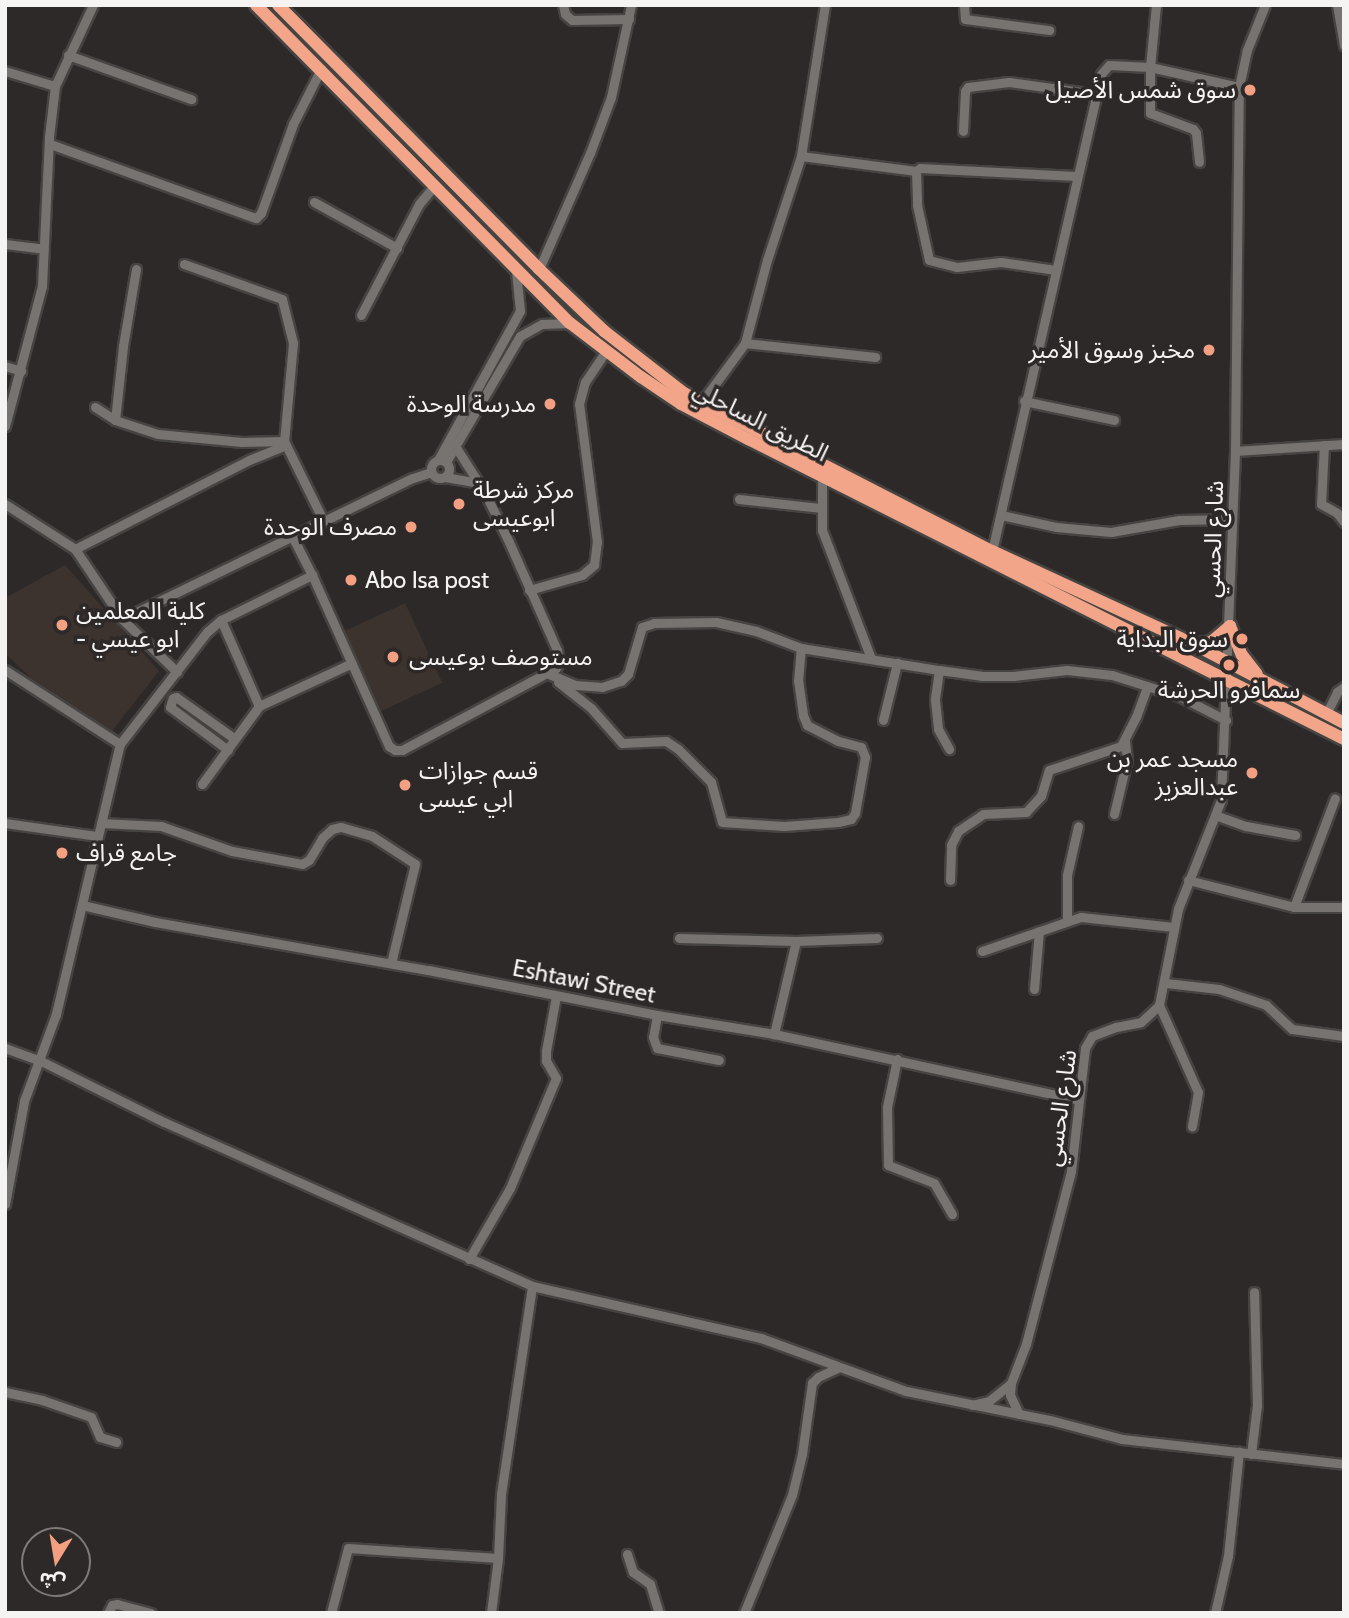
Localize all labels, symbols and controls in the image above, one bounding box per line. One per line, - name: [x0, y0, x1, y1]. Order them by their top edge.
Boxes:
- place label: سوق شمس الأصيل: [1046, 76, 1236, 104]
- marker: سوق شمس الأصيل: [1242, 82, 1258, 98]
- place label: مخبز وسوق الأمير: [1028, 336, 1195, 364]
- marker: مخبز وسوق الأمير: [1201, 342, 1217, 358]
- street label: الطريق الساحلي: [688, 375, 834, 467]
- place label: مدرسة الوحدة: [407, 390, 536, 418]
- marker: مدرسة الوحدة: [542, 396, 558, 412]
- place label: مركز شرطة ابوعيسى: [473, 476, 574, 532]
- street label: شارع الحسي: [1197, 480, 1229, 598]
- marker: مركز شرطة ابوعيسى: [451, 496, 467, 512]
- place label: مصرف الوحدة: [264, 513, 397, 541]
- marker: مصرف الوحدة: [403, 519, 419, 535]
- place label: Abo Isa post: [365, 566, 489, 594]
- marker: Abo Isa post: [343, 572, 359, 588]
- place label: كلية المعلمين - ابو عيسي: [76, 597, 205, 653]
- marker: كلية المعلمين - ابو عيسي: [54, 617, 70, 633]
- place label: سوق البداية: [1116, 625, 1228, 653]
- marker: سوق البداية: [1234, 631, 1250, 647]
- place label: مستوصف بوعيسى: [409, 643, 593, 671]
- marker: مستوصف بوعيسى: [383, 647, 403, 667]
- marker: سمافرو الحرشة: [1221, 657, 1237, 673]
- place label: سمافرو الحرشة: [1158, 676, 1300, 704]
- place label: مسجد عمر بن عبدالعزيز: [1107, 745, 1238, 801]
- place label: قسم جوازات ابي عيسى: [419, 757, 538, 813]
- marker: مسجد عمر بن عبدالعزيز: [1244, 765, 1260, 781]
- marker: قسم جوازات ابي عيسى: [397, 777, 413, 793]
- place label: جامع قراف: [76, 839, 177, 867]
- marker: جامع قراف: [54, 845, 70, 861]
- street label: Eshtawi Street: [510, 953, 658, 1009]
- street label: شارع الحسي: [1038, 1048, 1082, 1168]
- north arrow: [21, 1527, 91, 1597]
- text: ش: [37, 1567, 67, 1595]

